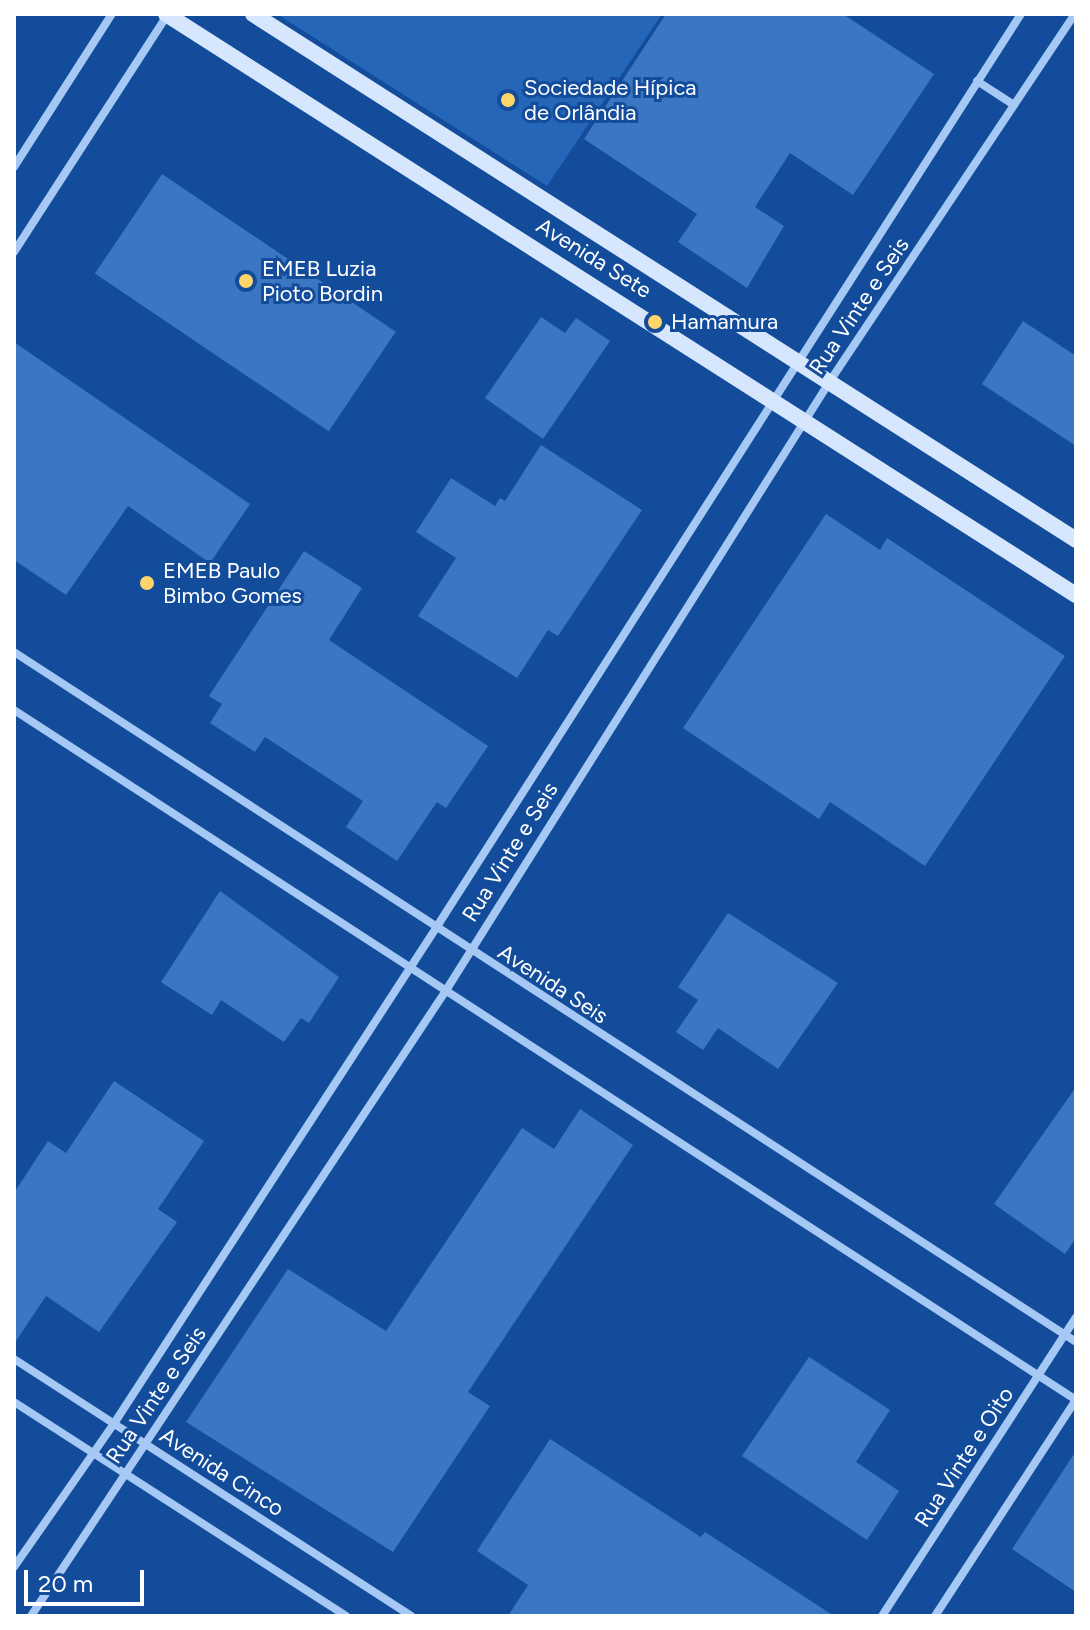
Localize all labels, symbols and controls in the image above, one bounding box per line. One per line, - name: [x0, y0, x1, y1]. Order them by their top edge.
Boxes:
- place label: Sociedade Hípica de Orlândia: [524, 74, 697, 126]
- marker: Sociedade Hípica de Orlândia: [499, 91, 517, 109]
- street label: Avenida Sete: [532, 212, 656, 304]
- street label: Rua Vinte e Seis: [804, 233, 914, 379]
- place label: EMEB Luzia Pioto Bordin: [262, 255, 383, 306]
- marker: EMEB Luzia Pioto Bordin: [237, 272, 255, 290]
- place label: Hamamura: [671, 309, 778, 335]
- marker: Hamamura: [646, 313, 664, 331]
- place label: EMEB Paulo Bimbo Gomes: [163, 557, 302, 608]
- marker: EMEB Paulo Bimbo Gomes: [138, 574, 156, 592]
- street label: Rua Vinte e Seis: [457, 777, 563, 927]
- street label: Avenida Seis: [493, 939, 613, 1029]
- street label: Rua Vinte e Seis: [101, 1322, 211, 1468]
- street label: Rua Vinte e Oito: [909, 1382, 1019, 1532]
- street label: Avenida Cinco: [155, 1422, 289, 1522]
- scale bar: [28, 1554, 148, 1604]
- text: 20 m: [38, 1569, 93, 1598]

